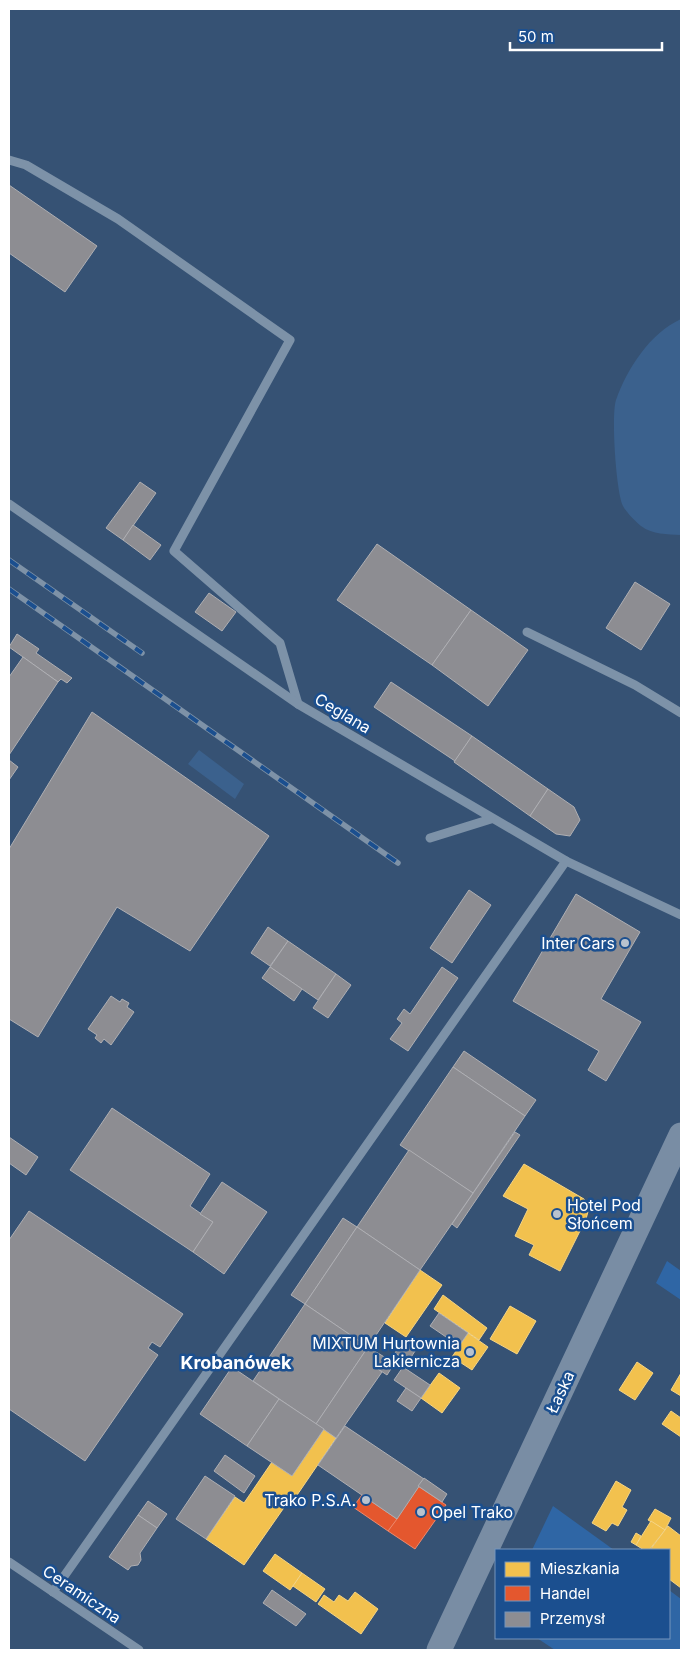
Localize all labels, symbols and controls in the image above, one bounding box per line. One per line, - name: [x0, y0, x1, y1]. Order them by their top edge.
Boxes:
- scale bar: [510, 20, 662, 52]
- text: 50 m: [518, 27, 554, 46]
- street label: Ceglana: [311, 688, 375, 738]
- place label: Inter Cars: [541, 933, 615, 953]
- marker: Inter Cars: [619, 937, 631, 949]
- place label: Hotel Pod Słońcem: [567, 1195, 641, 1233]
- marker: Hotel Pod Słońcem: [551, 1208, 563, 1220]
- place label: MIXTUM Hurtownia Lakiernicza: [312, 1333, 460, 1371]
- marker: MIXTUM Hurtownia Lakiernicza: [464, 1346, 476, 1358]
- district label: Krobanówek: [180, 1352, 292, 1373]
- street label: Łaska: [541, 1368, 579, 1416]
- place label: Trako P.S.A.: [264, 1490, 356, 1510]
- marker: Trako P.S.A.: [360, 1494, 372, 1506]
- place label: Opel Trako: [431, 1502, 513, 1522]
- marker: Opel Trako: [415, 1506, 427, 1518]
- legend: [495, 1549, 670, 1639]
- text: Mieszkania: [540, 1559, 620, 1578]
- street label: Ceramiczna: [39, 1561, 125, 1627]
- text: Handel: [540, 1584, 590, 1603]
- text: Przemysł: [540, 1609, 605, 1628]

